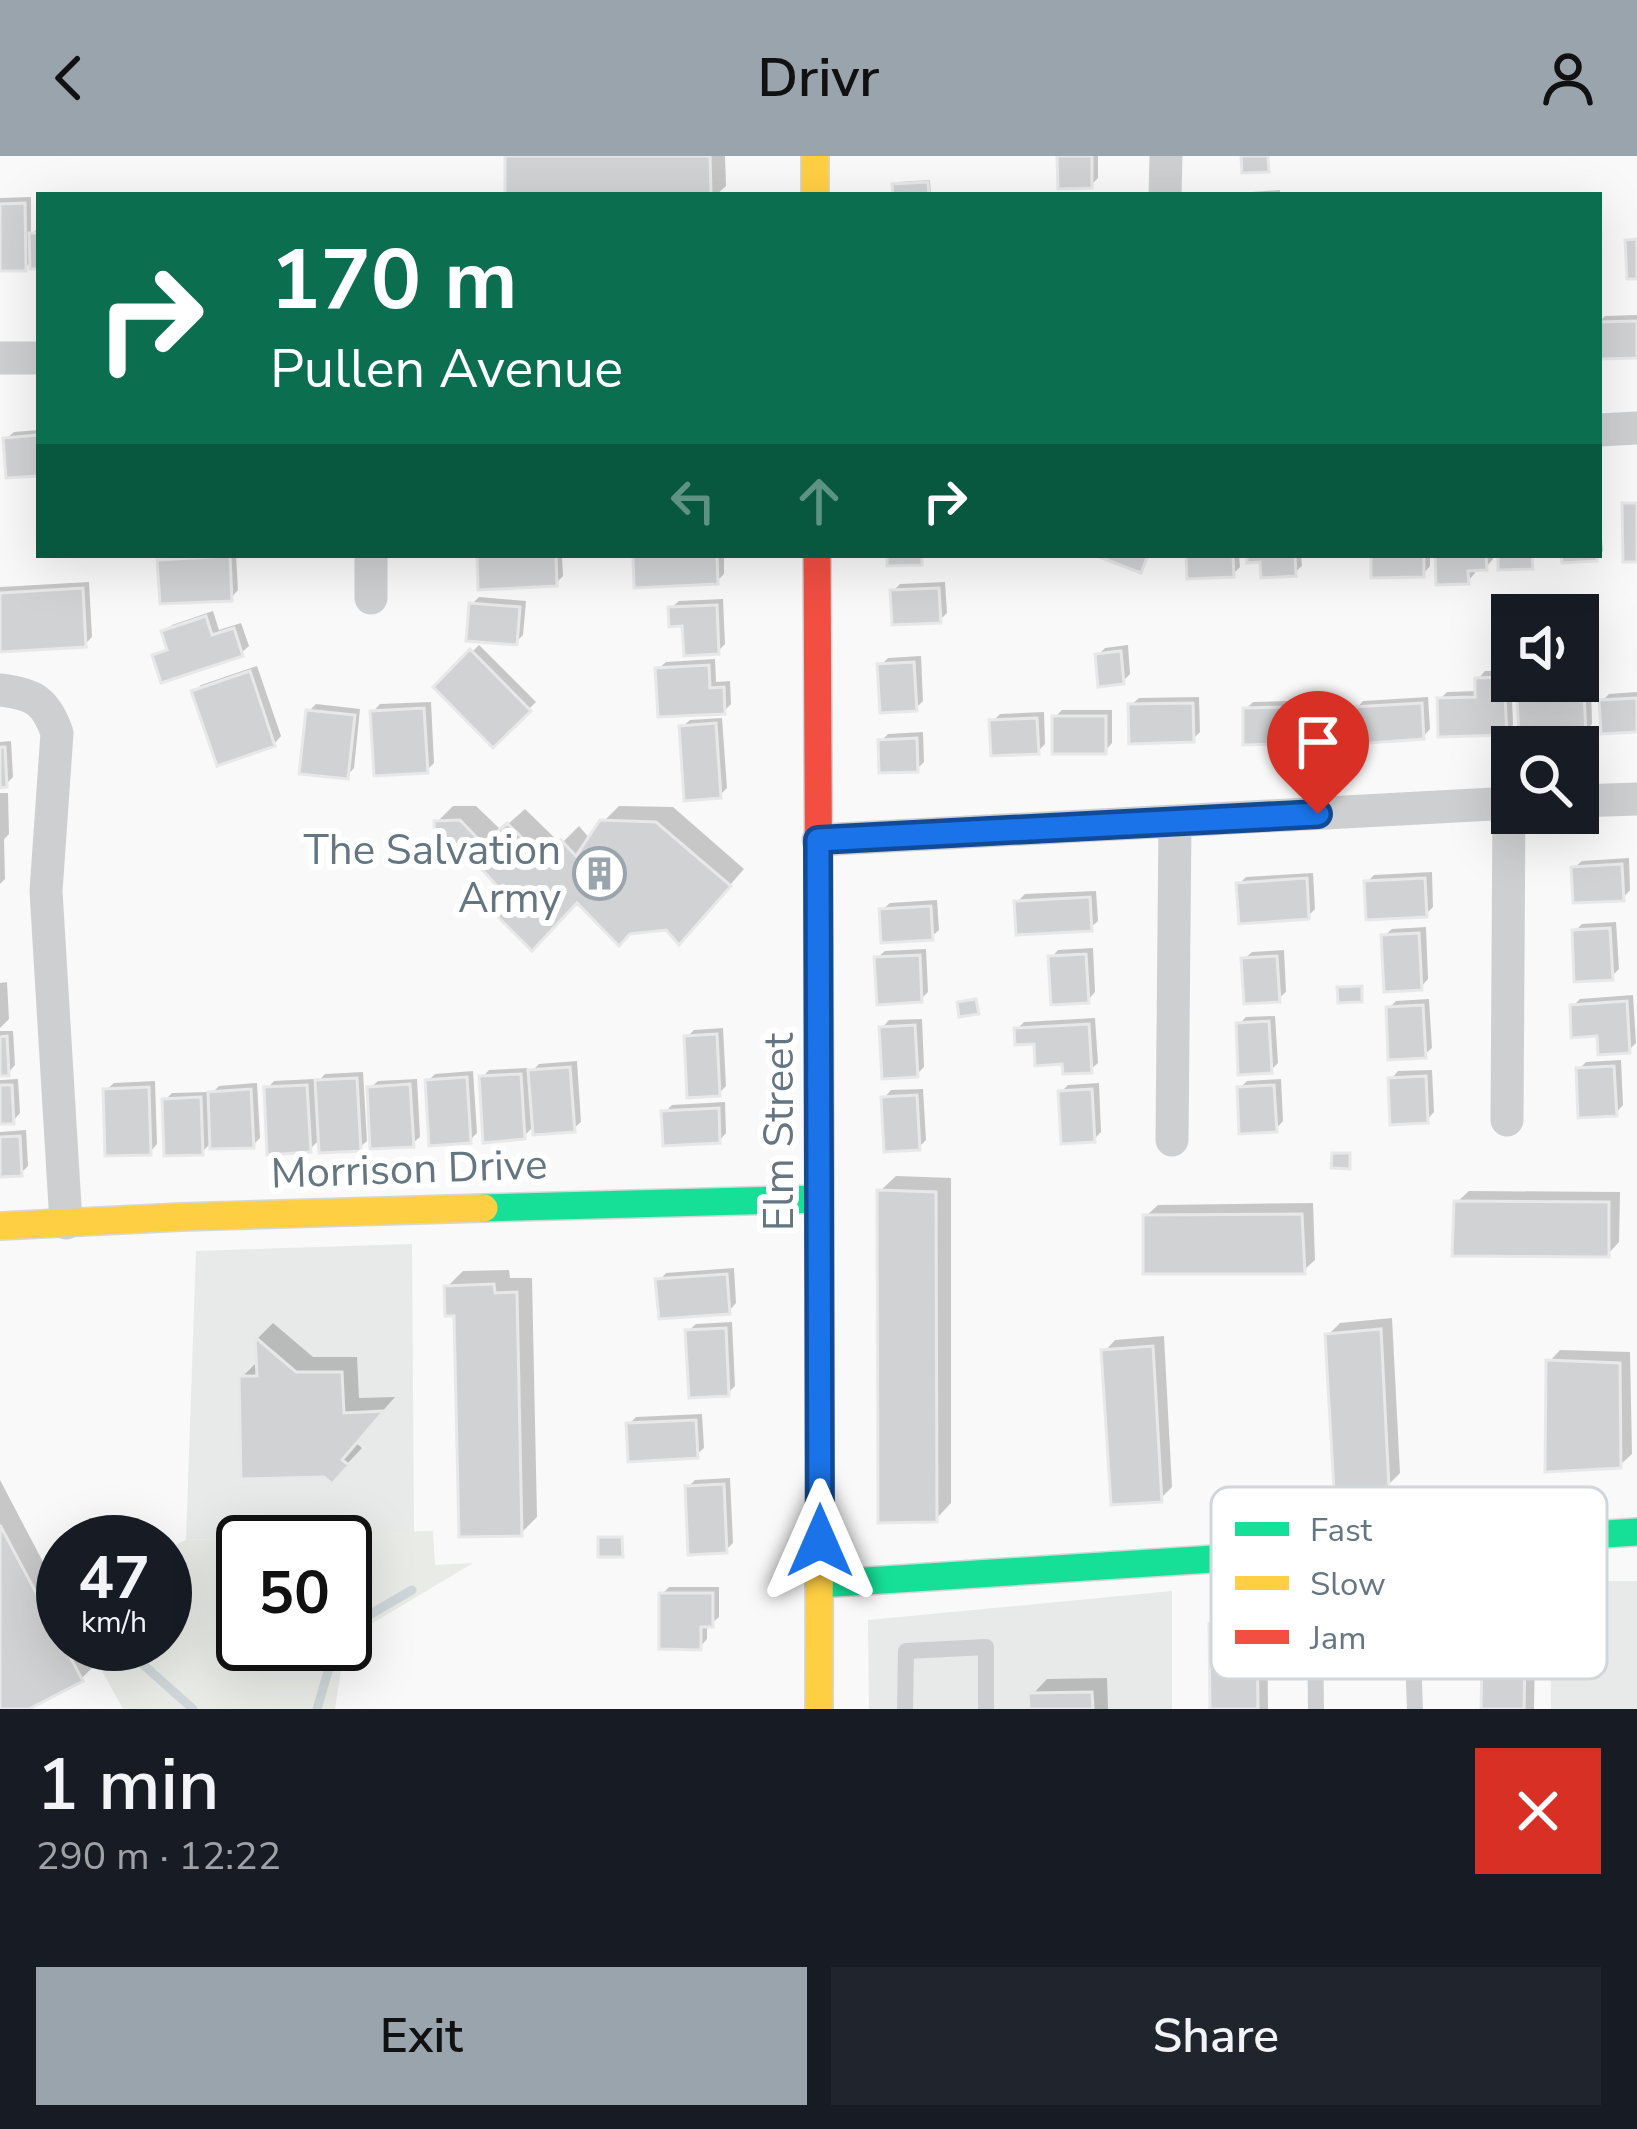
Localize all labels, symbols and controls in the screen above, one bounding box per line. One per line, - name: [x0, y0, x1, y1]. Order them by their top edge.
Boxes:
- text: Drivr: [757, 41, 880, 115]
- icon: back: [36, 45, 102, 111]
- icon: person: [1535, 45, 1601, 111]
- text: 170 m: [270, 223, 518, 338]
- icon: right: [72, 240, 228, 396]
- text: Pullen Avenue: [270, 332, 623, 406]
- icon: left: [660, 468, 726, 534]
- icon: ahead: [786, 468, 852, 534]
- icon: right: [912, 468, 978, 534]
- map controls: [1491, 594, 1599, 834]
- button: sound: [1491, 594, 1599, 702]
- pin: [1267, 691, 1369, 814]
- icon: arrive: [1285, 709, 1351, 775]
- button: search: [1491, 726, 1599, 834]
- place label: The Salvation Army: [304, 822, 561, 927]
- building icon: The Salvation Army: [572, 845, 628, 901]
- street label: Elm Street: [751, 1033, 808, 1231]
- street label: Morrison Drive: [270, 1136, 548, 1203]
- position arrow: [757, 1478, 883, 1604]
- legend: [1211, 1487, 1607, 1679]
- text: Fast: [1310, 1508, 1373, 1553]
- speed limit sign: 50: [216, 1515, 372, 1671]
- text: 47: [78, 1537, 150, 1619]
- text: Slow: [1310, 1562, 1386, 1607]
- text: km/h: [81, 1602, 147, 1643]
- text: Jam: [1309, 1616, 1366, 1661]
- text: 1 min: [36, 1736, 219, 1834]
- button: close: [1475, 1748, 1601, 1874]
- text: 290 m · 12:22: [36, 1830, 281, 1883]
- button: Exit: [36, 1967, 807, 2105]
- button: Share: [831, 1967, 1601, 2105]

